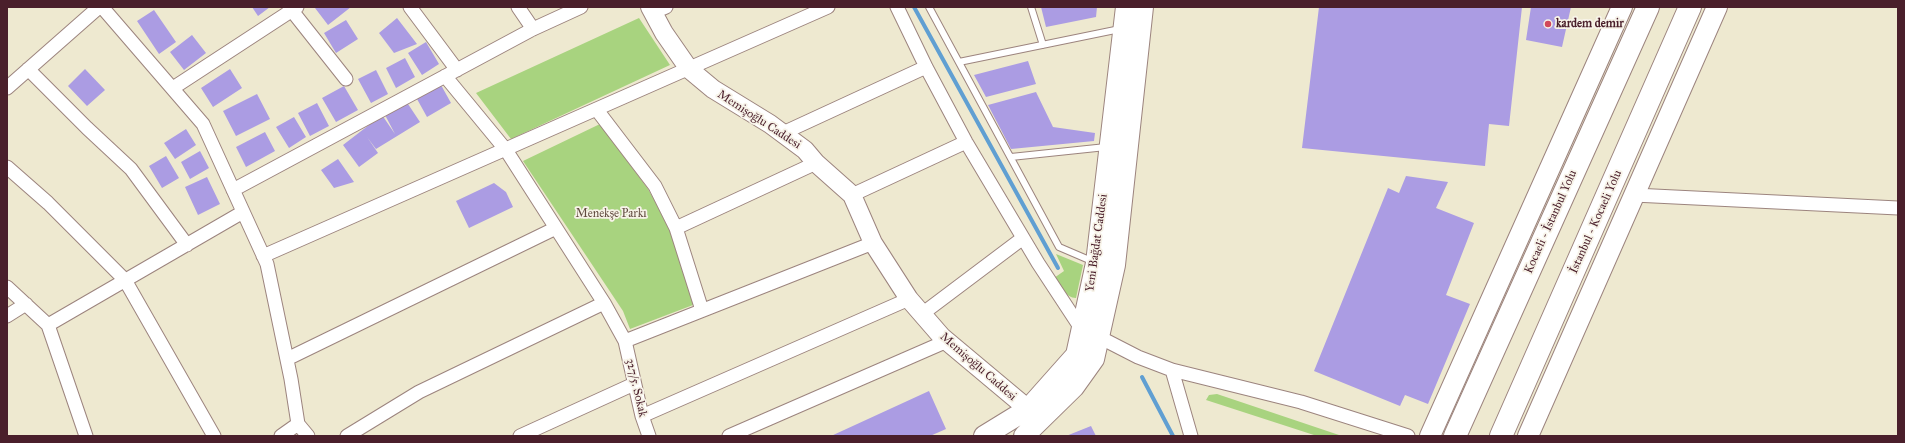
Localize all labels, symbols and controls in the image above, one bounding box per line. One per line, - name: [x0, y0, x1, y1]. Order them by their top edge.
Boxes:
- place label: kardem demir: [1556, 17, 1624, 31]
- marker: kardem demir: [1543, 19, 1553, 29]
- street label: Memişoğlu Caddesi: [714, 88, 804, 152]
- street label: Kocaeli - İstanbul Yolu: [1522, 168, 1580, 276]
- street label: İstanbul - Kocaeli Yolu: [1567, 168, 1625, 276]
- street label: Yeni Bağdat Caddesi: [1083, 193, 1111, 293]
- park label: Menekşe Parkı: [575, 207, 647, 221]
- street label: Memişoğlu Caddesi: [937, 330, 1019, 404]
- street label: 327/5. Sokak: [622, 357, 650, 419]

